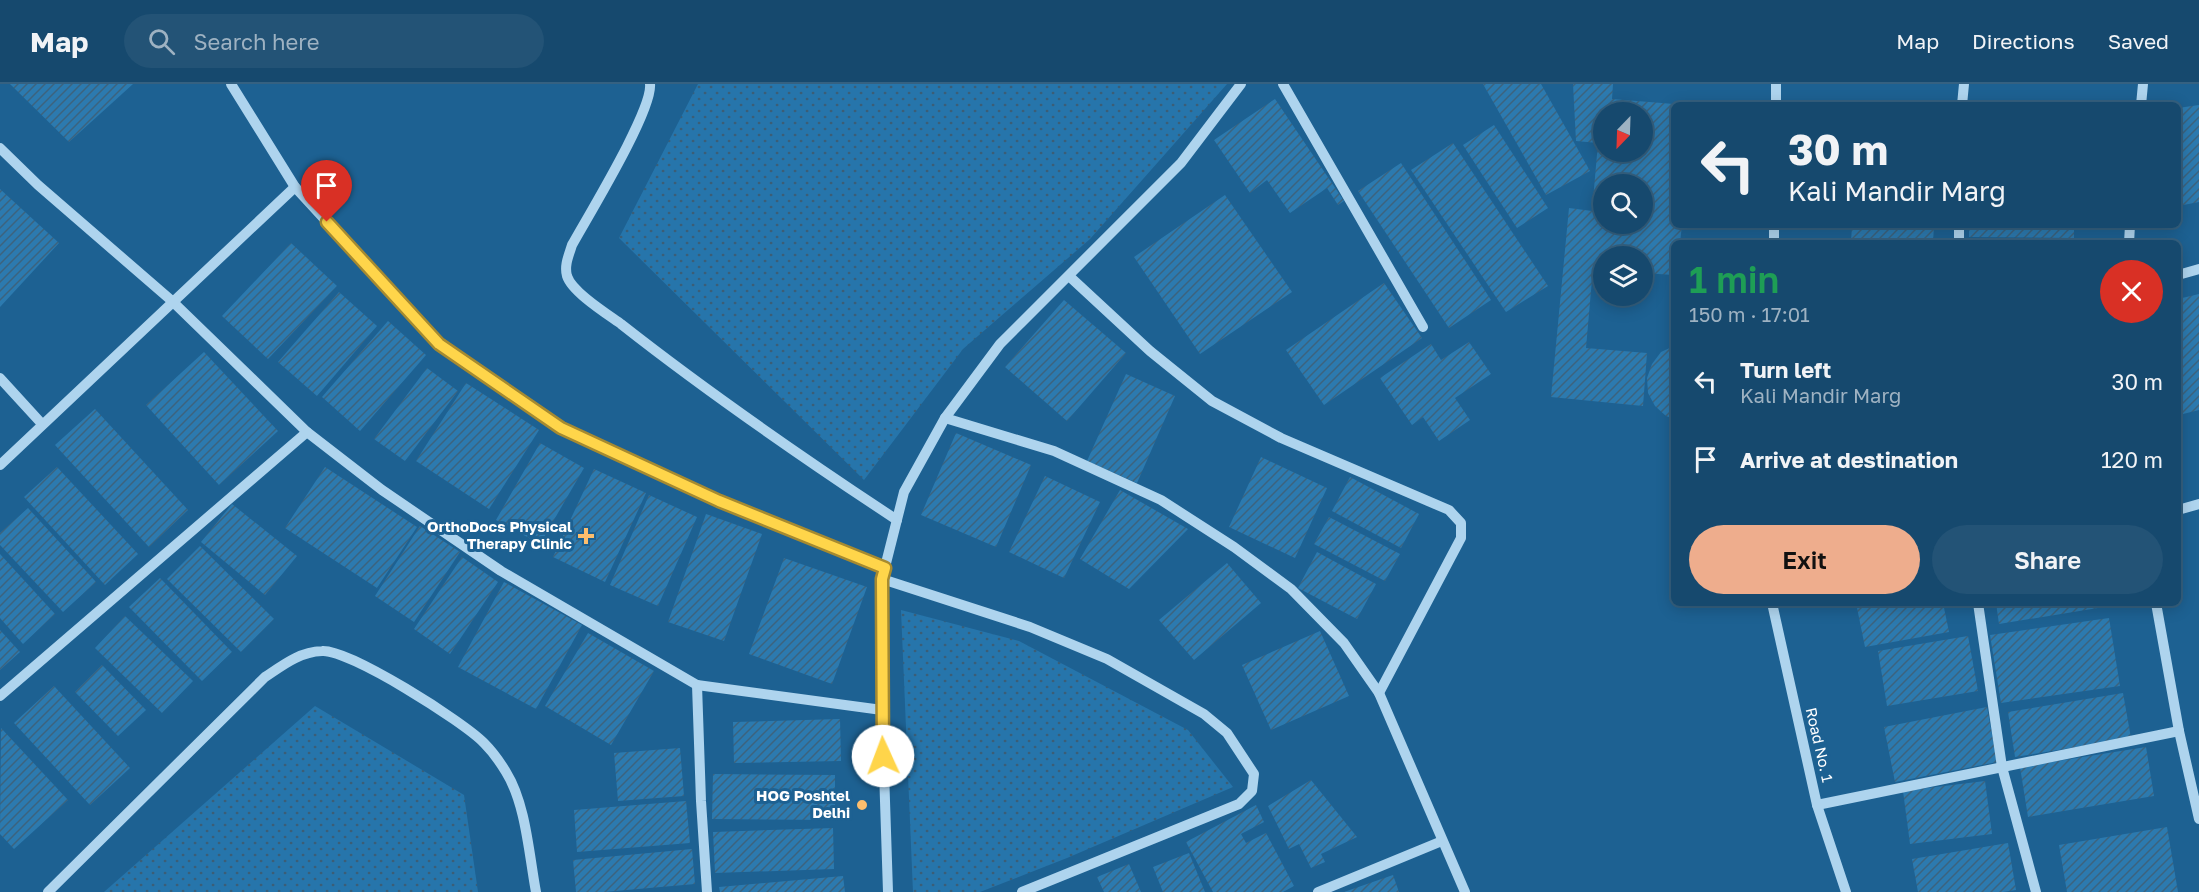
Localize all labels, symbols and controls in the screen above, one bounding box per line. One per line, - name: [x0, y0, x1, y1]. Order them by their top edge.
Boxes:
- search box: [124, 14, 544, 68]
- text: Map: [30, 25, 88, 58]
- icon: search: [145, 25, 178, 58]
- text: Search here: [193, 28, 319, 55]
- text: Map: [1896, 28, 1939, 54]
- text: Directions: [1972, 28, 2075, 54]
- text: Saved: [2108, 28, 2169, 54]
- north arrow: [1593, 102, 1653, 162]
- map controls: [1593, 102, 1653, 306]
- text: 30 m: [1788, 124, 1888, 174]
- icon: left: [1689, 126, 1767, 204]
- pin: [301, 160, 352, 222]
- icon: arrive: [310, 169, 343, 202]
- button: search: [1593, 174, 1653, 234]
- text: Kali Mandir Marg: [1788, 175, 2006, 207]
- button: layers: [1593, 246, 1653, 306]
- text: 1 min: [1689, 258, 1779, 301]
- button: close: [2100, 260, 2163, 323]
- text: 150 m · 17:01: [1689, 302, 1810, 326]
- text: Turn left: [1740, 356, 1831, 383]
- icon: left: [1689, 365, 1722, 398]
- text: 30 m: [2112, 368, 2163, 395]
- text: Kali Mandir Marg: [1740, 383, 1901, 407]
- icon: arrive: [1689, 443, 1722, 476]
- text: Arrive at destination: [1740, 446, 1958, 473]
- text: 120 m: [2101, 446, 2163, 473]
- place label: OrthoDocs Physical Therapy Clinic: [427, 517, 572, 552]
- button: Exit: [1689, 525, 1920, 594]
- button: Share: [1932, 525, 2163, 594]
- marker: OrthoDocs Physical Therapy Clinic: [577, 527, 595, 545]
- street label: Road No. 1: [1803, 706, 1837, 784]
- position arrow: [851, 724, 915, 788]
- place label: HOG Poshtel Delhi: [756, 786, 850, 821]
- marker: HOG Poshtel Delhi: [855, 798, 869, 812]

